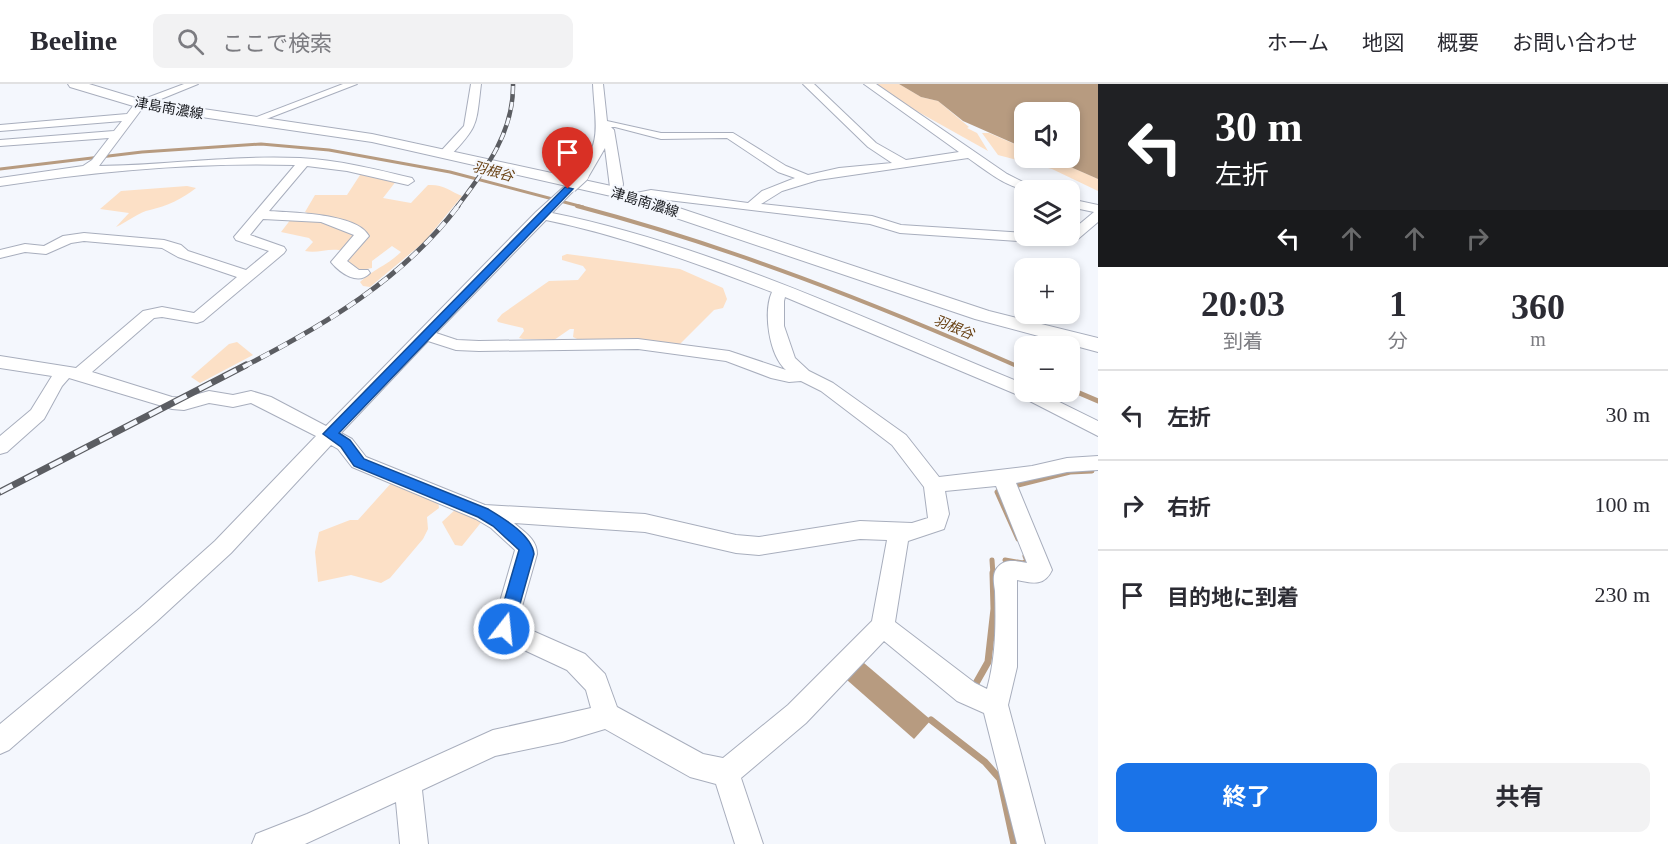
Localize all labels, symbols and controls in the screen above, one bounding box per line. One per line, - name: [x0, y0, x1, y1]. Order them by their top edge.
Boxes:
- search box: [153, 14, 573, 68]
- text: Beeline: [30, 25, 117, 56]
- icon: search: [174, 25, 207, 58]
- text: ここで検索: [222, 31, 332, 56]
- text: ホーム: [1267, 31, 1329, 55]
- text: 地図: [1362, 31, 1404, 55]
- text: 概要: [1437, 31, 1479, 55]
- text: お問い合わせ: [1512, 31, 1638, 55]
- street label: 津島南濃線: [133, 95, 205, 122]
- map controls: [1014, 102, 1080, 402]
- button: sound: [1014, 102, 1080, 168]
- text: 30 m: [1215, 104, 1303, 150]
- icon: left: [1116, 108, 1194, 186]
- pin: [542, 127, 593, 189]
- icon: arrive: [551, 136, 584, 169]
- water label: 羽根谷: [471, 159, 516, 184]
- text: 左折: [1215, 160, 1269, 190]
- button: layers: [1014, 180, 1080, 246]
- street label: 津島南濃線: [609, 185, 681, 220]
- icon: left: [1272, 222, 1305, 255]
- icon: ahead: [1335, 222, 1368, 255]
- icon: ahead: [1398, 222, 1431, 255]
- icon: right: [1461, 222, 1494, 255]
- button: +: [1014, 258, 1080, 324]
- text: 20:03: [1201, 284, 1285, 324]
- text: 1: [1389, 284, 1407, 324]
- text: 360: [1511, 287, 1565, 327]
- water label: 羽根谷: [932, 313, 977, 343]
- text: m: [1530, 328, 1546, 350]
- text: 到着: [1223, 330, 1263, 352]
- text: 分: [1388, 330, 1408, 352]
- button: −: [1014, 336, 1080, 402]
- icon: left: [1116, 399, 1149, 432]
- text: 30 m: [1605, 402, 1650, 427]
- text: 左折: [1167, 405, 1211, 430]
- icon: right: [1116, 489, 1149, 522]
- text: 100 m: [1594, 492, 1650, 517]
- text: 右折: [1167, 495, 1211, 520]
- icon: arrive: [1116, 579, 1149, 612]
- text: 230 m: [1594, 582, 1650, 607]
- text: 目的地に到着: [1167, 585, 1299, 610]
- position arrow: [472, 597, 536, 661]
- button: 終了: [1116, 763, 1377, 832]
- button: 共有: [1389, 763, 1650, 832]

